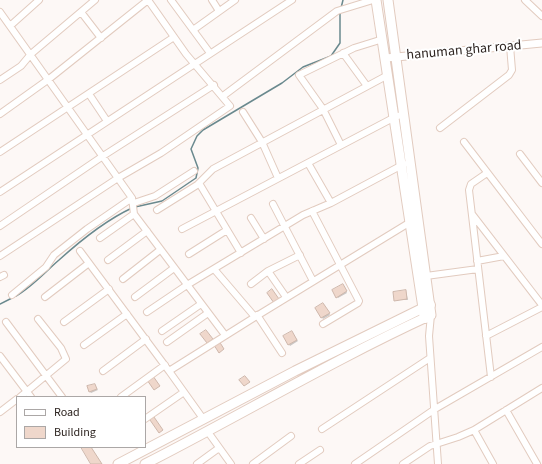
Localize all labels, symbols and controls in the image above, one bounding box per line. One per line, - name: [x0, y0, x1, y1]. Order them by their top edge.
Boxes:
- street label: hanuman ghar road: [406, 38, 522, 64]
- legend: [16, 396, 146, 448]
- text: Road: [54, 404, 80, 421]
- text: Building: [54, 424, 96, 441]

